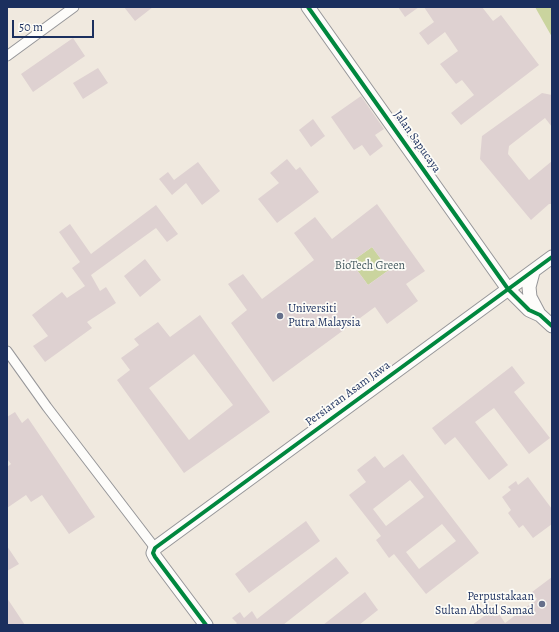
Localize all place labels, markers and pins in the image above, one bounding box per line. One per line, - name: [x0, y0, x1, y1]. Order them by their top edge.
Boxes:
- place label: Universiti Putra Malaysia: [288, 302, 361, 330]
- marker: Universiti Putra Malaysia: [275, 311, 285, 321]
- place label: Perpustakaan Sultan Abdul Samad: [435, 590, 534, 618]
- marker: Perpustakaan Sultan Abdul Samad: [537, 599, 547, 609]

